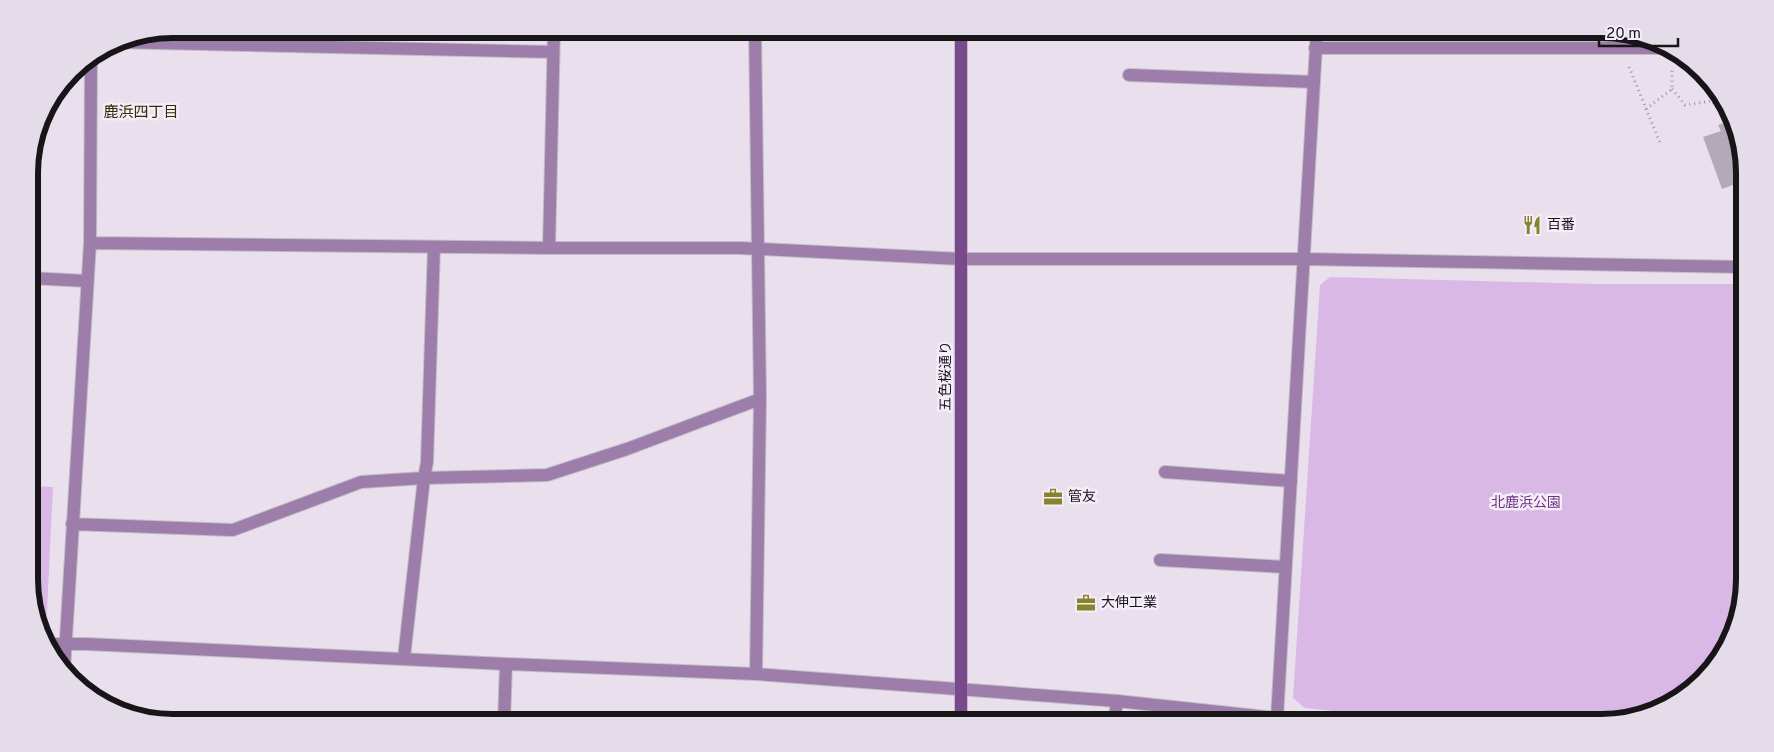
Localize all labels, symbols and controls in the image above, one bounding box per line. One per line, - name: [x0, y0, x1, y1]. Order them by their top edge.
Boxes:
- scale bar: [1599, 15, 1678, 47]
- text: 20 m: [1606, 25, 1641, 44]
- district label: 鹿浜四丁目: [103, 104, 179, 123]
- restaurant icon: 百番: [1521, 214, 1543, 236]
- place label: 百番: [1547, 217, 1575, 234]
- street label: 五色桜通り: [938, 341, 955, 411]
- office icon: 管友: [1042, 486, 1064, 508]
- place label: 管友: [1068, 489, 1096, 506]
- park label: 北鹿浜公園: [1491, 494, 1561, 512]
- office icon: 大伸工業: [1075, 592, 1097, 614]
- place label: 大伸工業: [1101, 595, 1157, 612]

